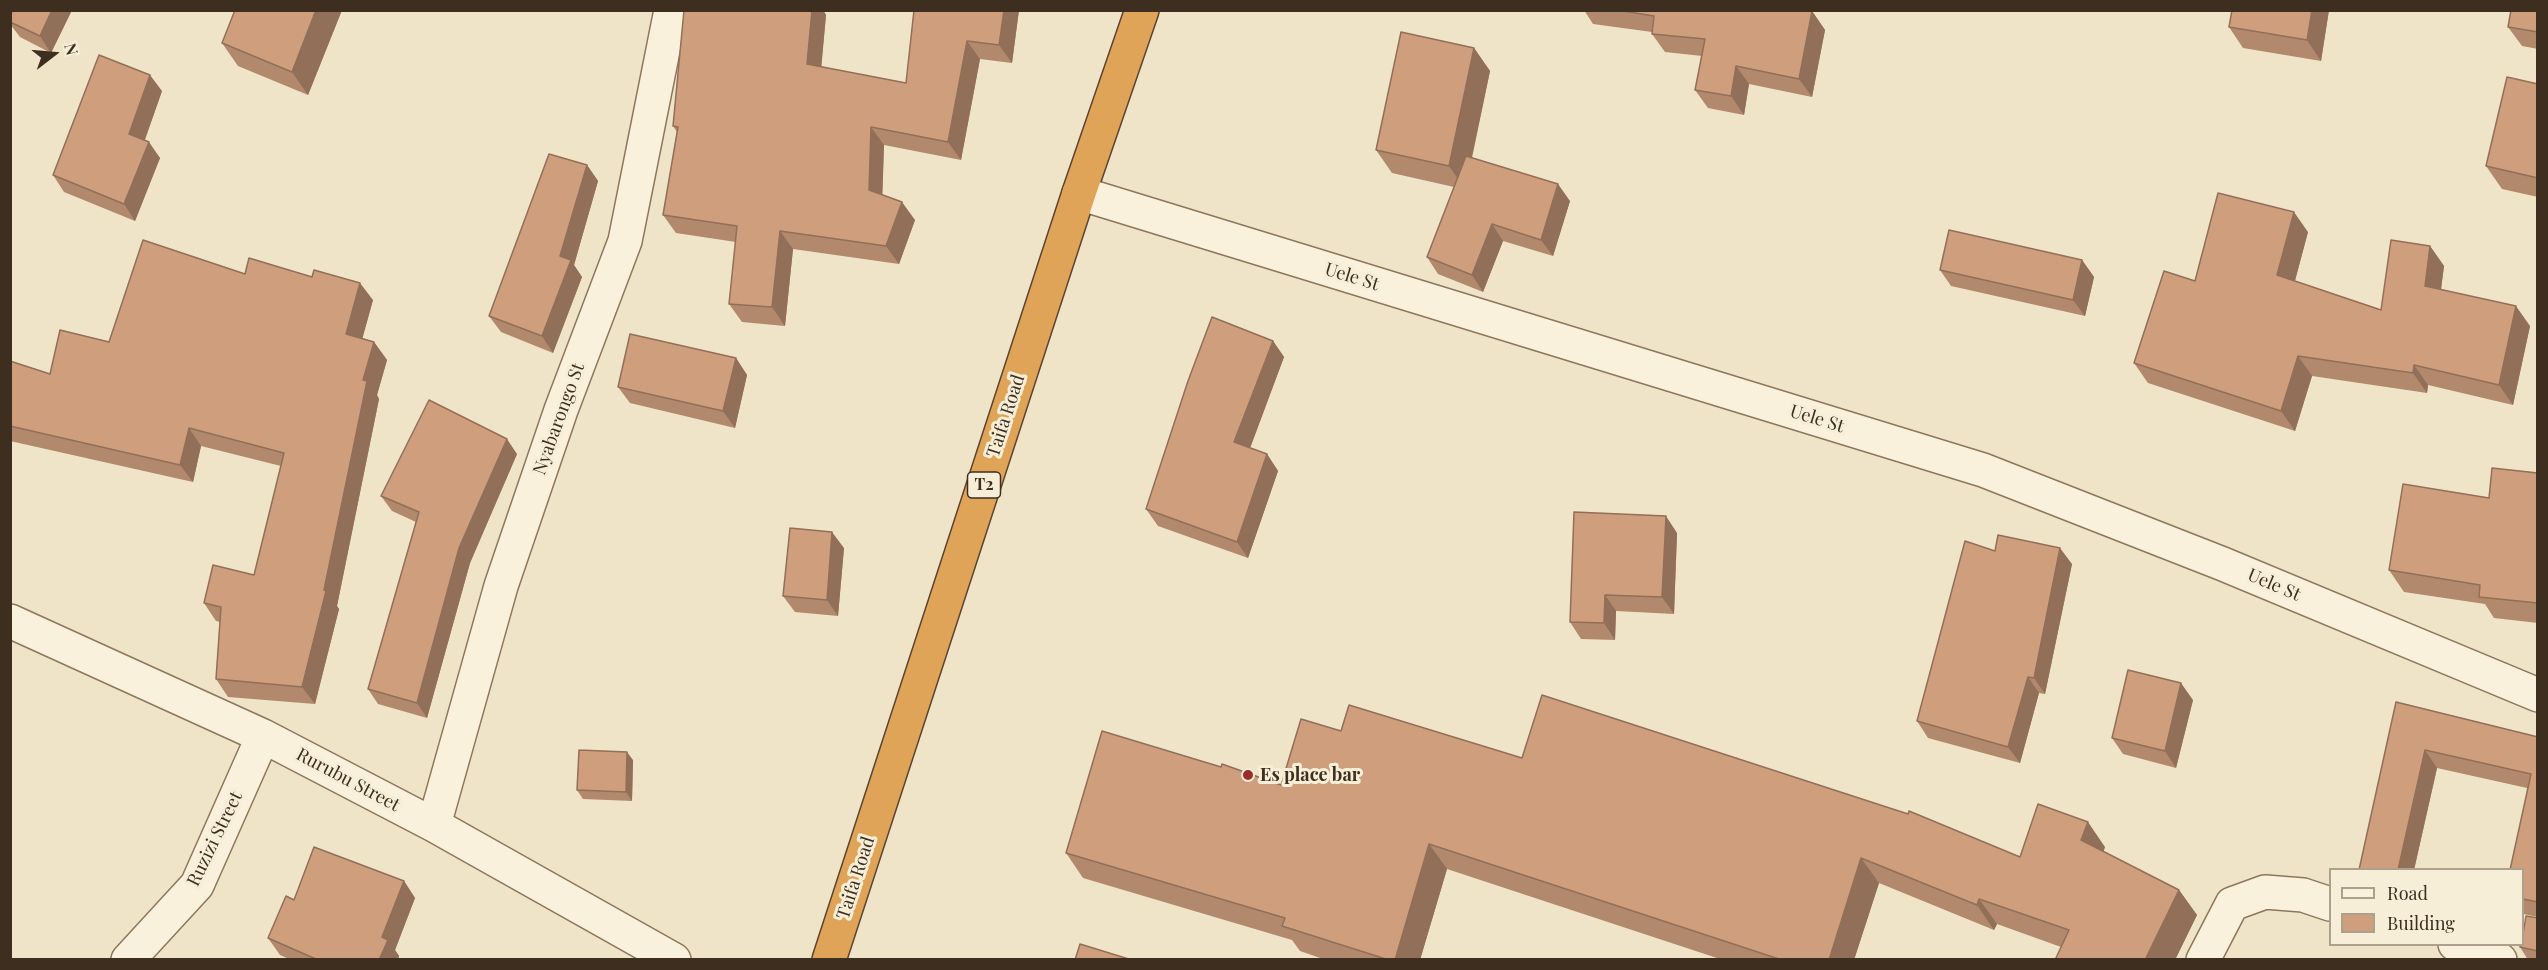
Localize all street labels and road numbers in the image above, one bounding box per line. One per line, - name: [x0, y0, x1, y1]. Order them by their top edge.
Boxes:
- street label: Uele St: [1322, 259, 1382, 295]
- street label: Nyabarongo St: [529, 360, 589, 478]
- street label: Taifa Road: [983, 372, 1029, 460]
- street label: Uele St: [1787, 401, 1847, 437]
- road number: T2: [968, 472, 1000, 498]
- street label: Uele St: [2244, 564, 2304, 606]
- street label: Rurubu Street: [293, 744, 403, 816]
- street label: Ruzizi Street: [183, 788, 247, 890]
- street label: Taifa Road: [833, 834, 879, 922]

